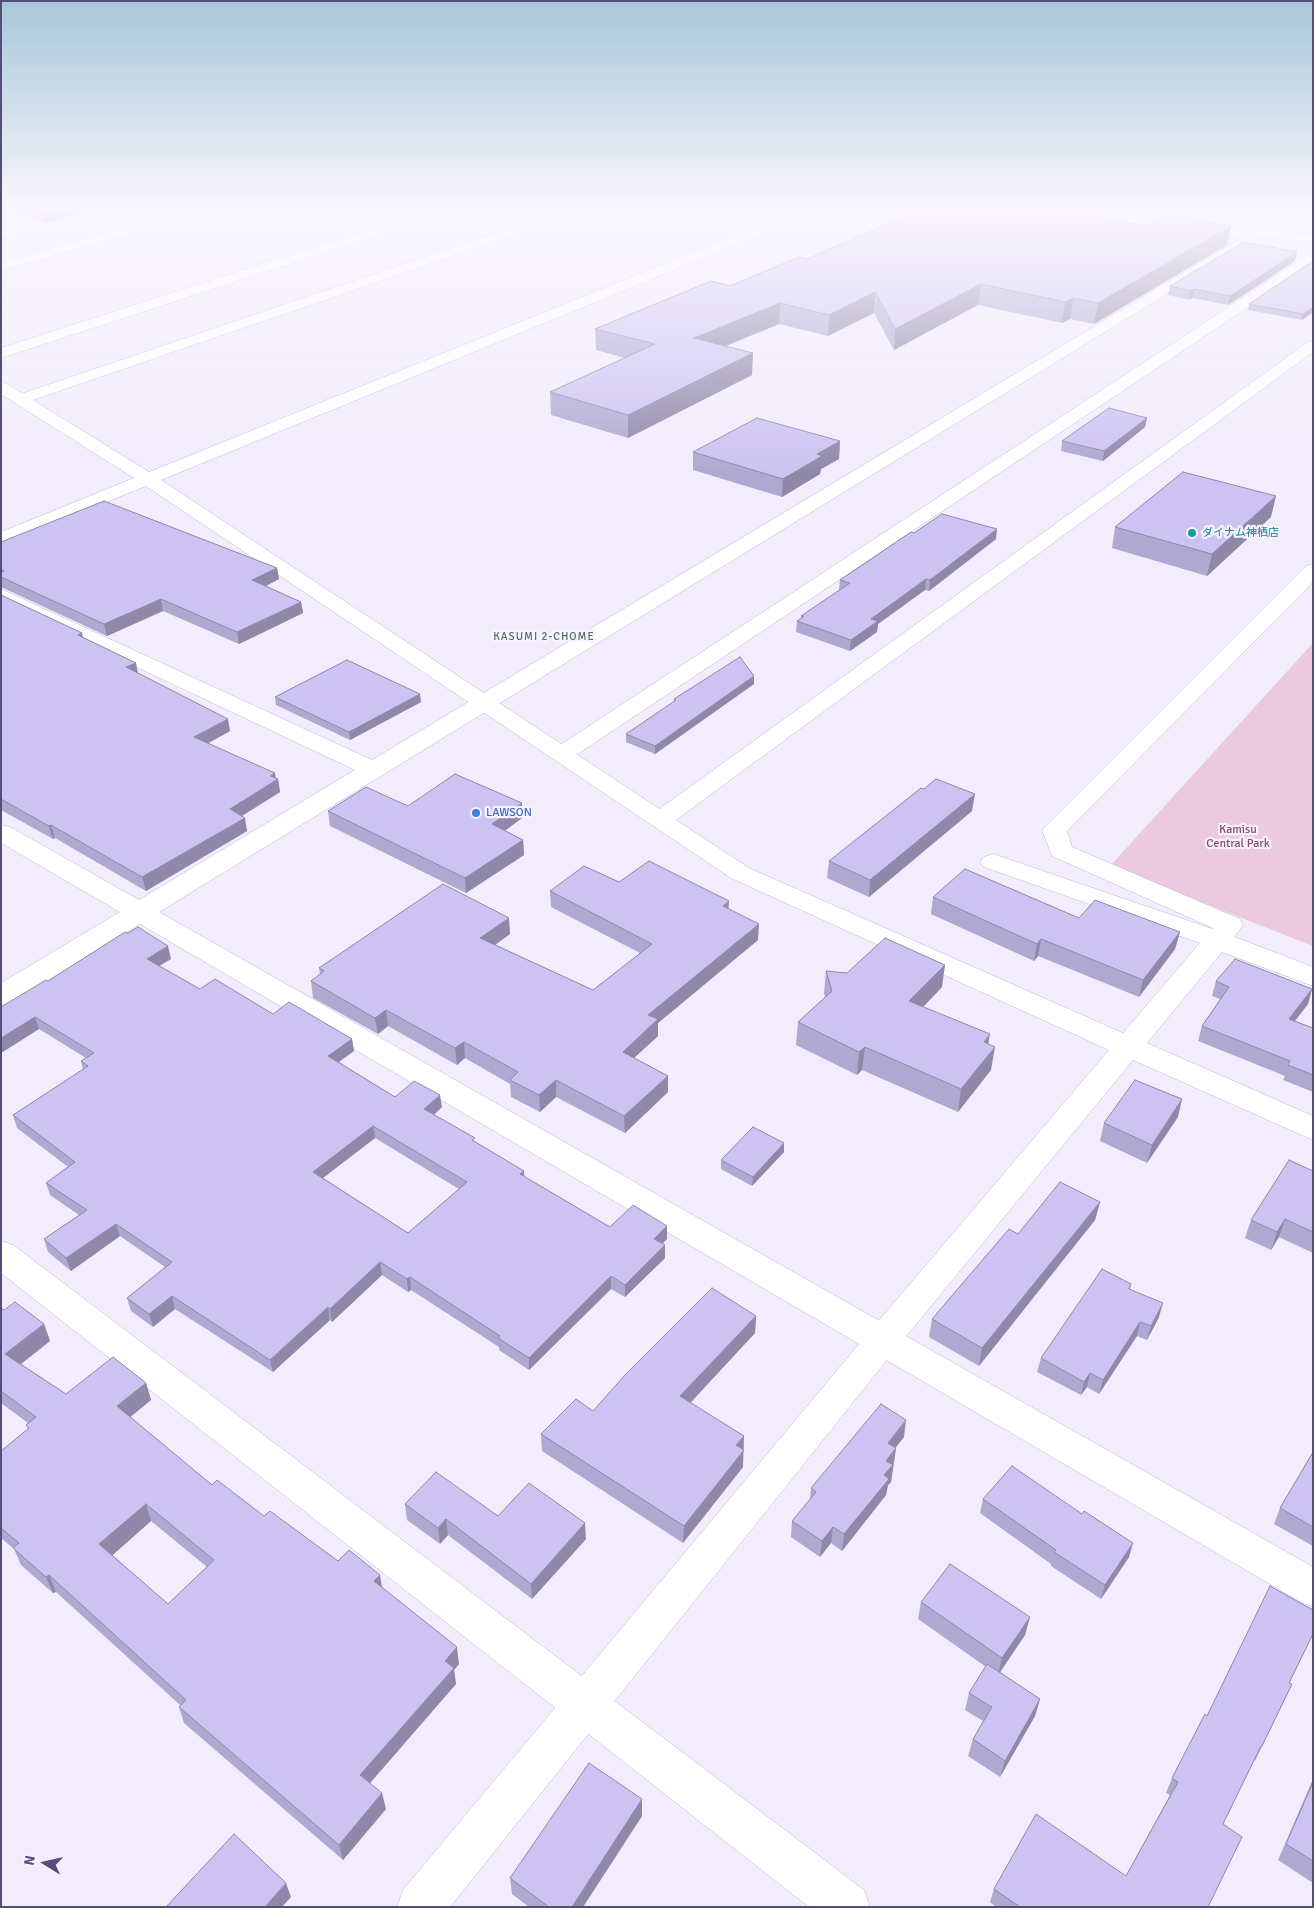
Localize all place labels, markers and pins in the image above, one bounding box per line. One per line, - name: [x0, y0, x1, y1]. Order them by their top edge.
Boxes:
- place label: ダイナム神栖店: [1202, 526, 1279, 540]
- marker: ダイナム神栖店: [1186, 527, 1198, 539]
- place label: LAWSON: [486, 806, 532, 820]
- marker: LAWSON: [470, 807, 482, 819]

